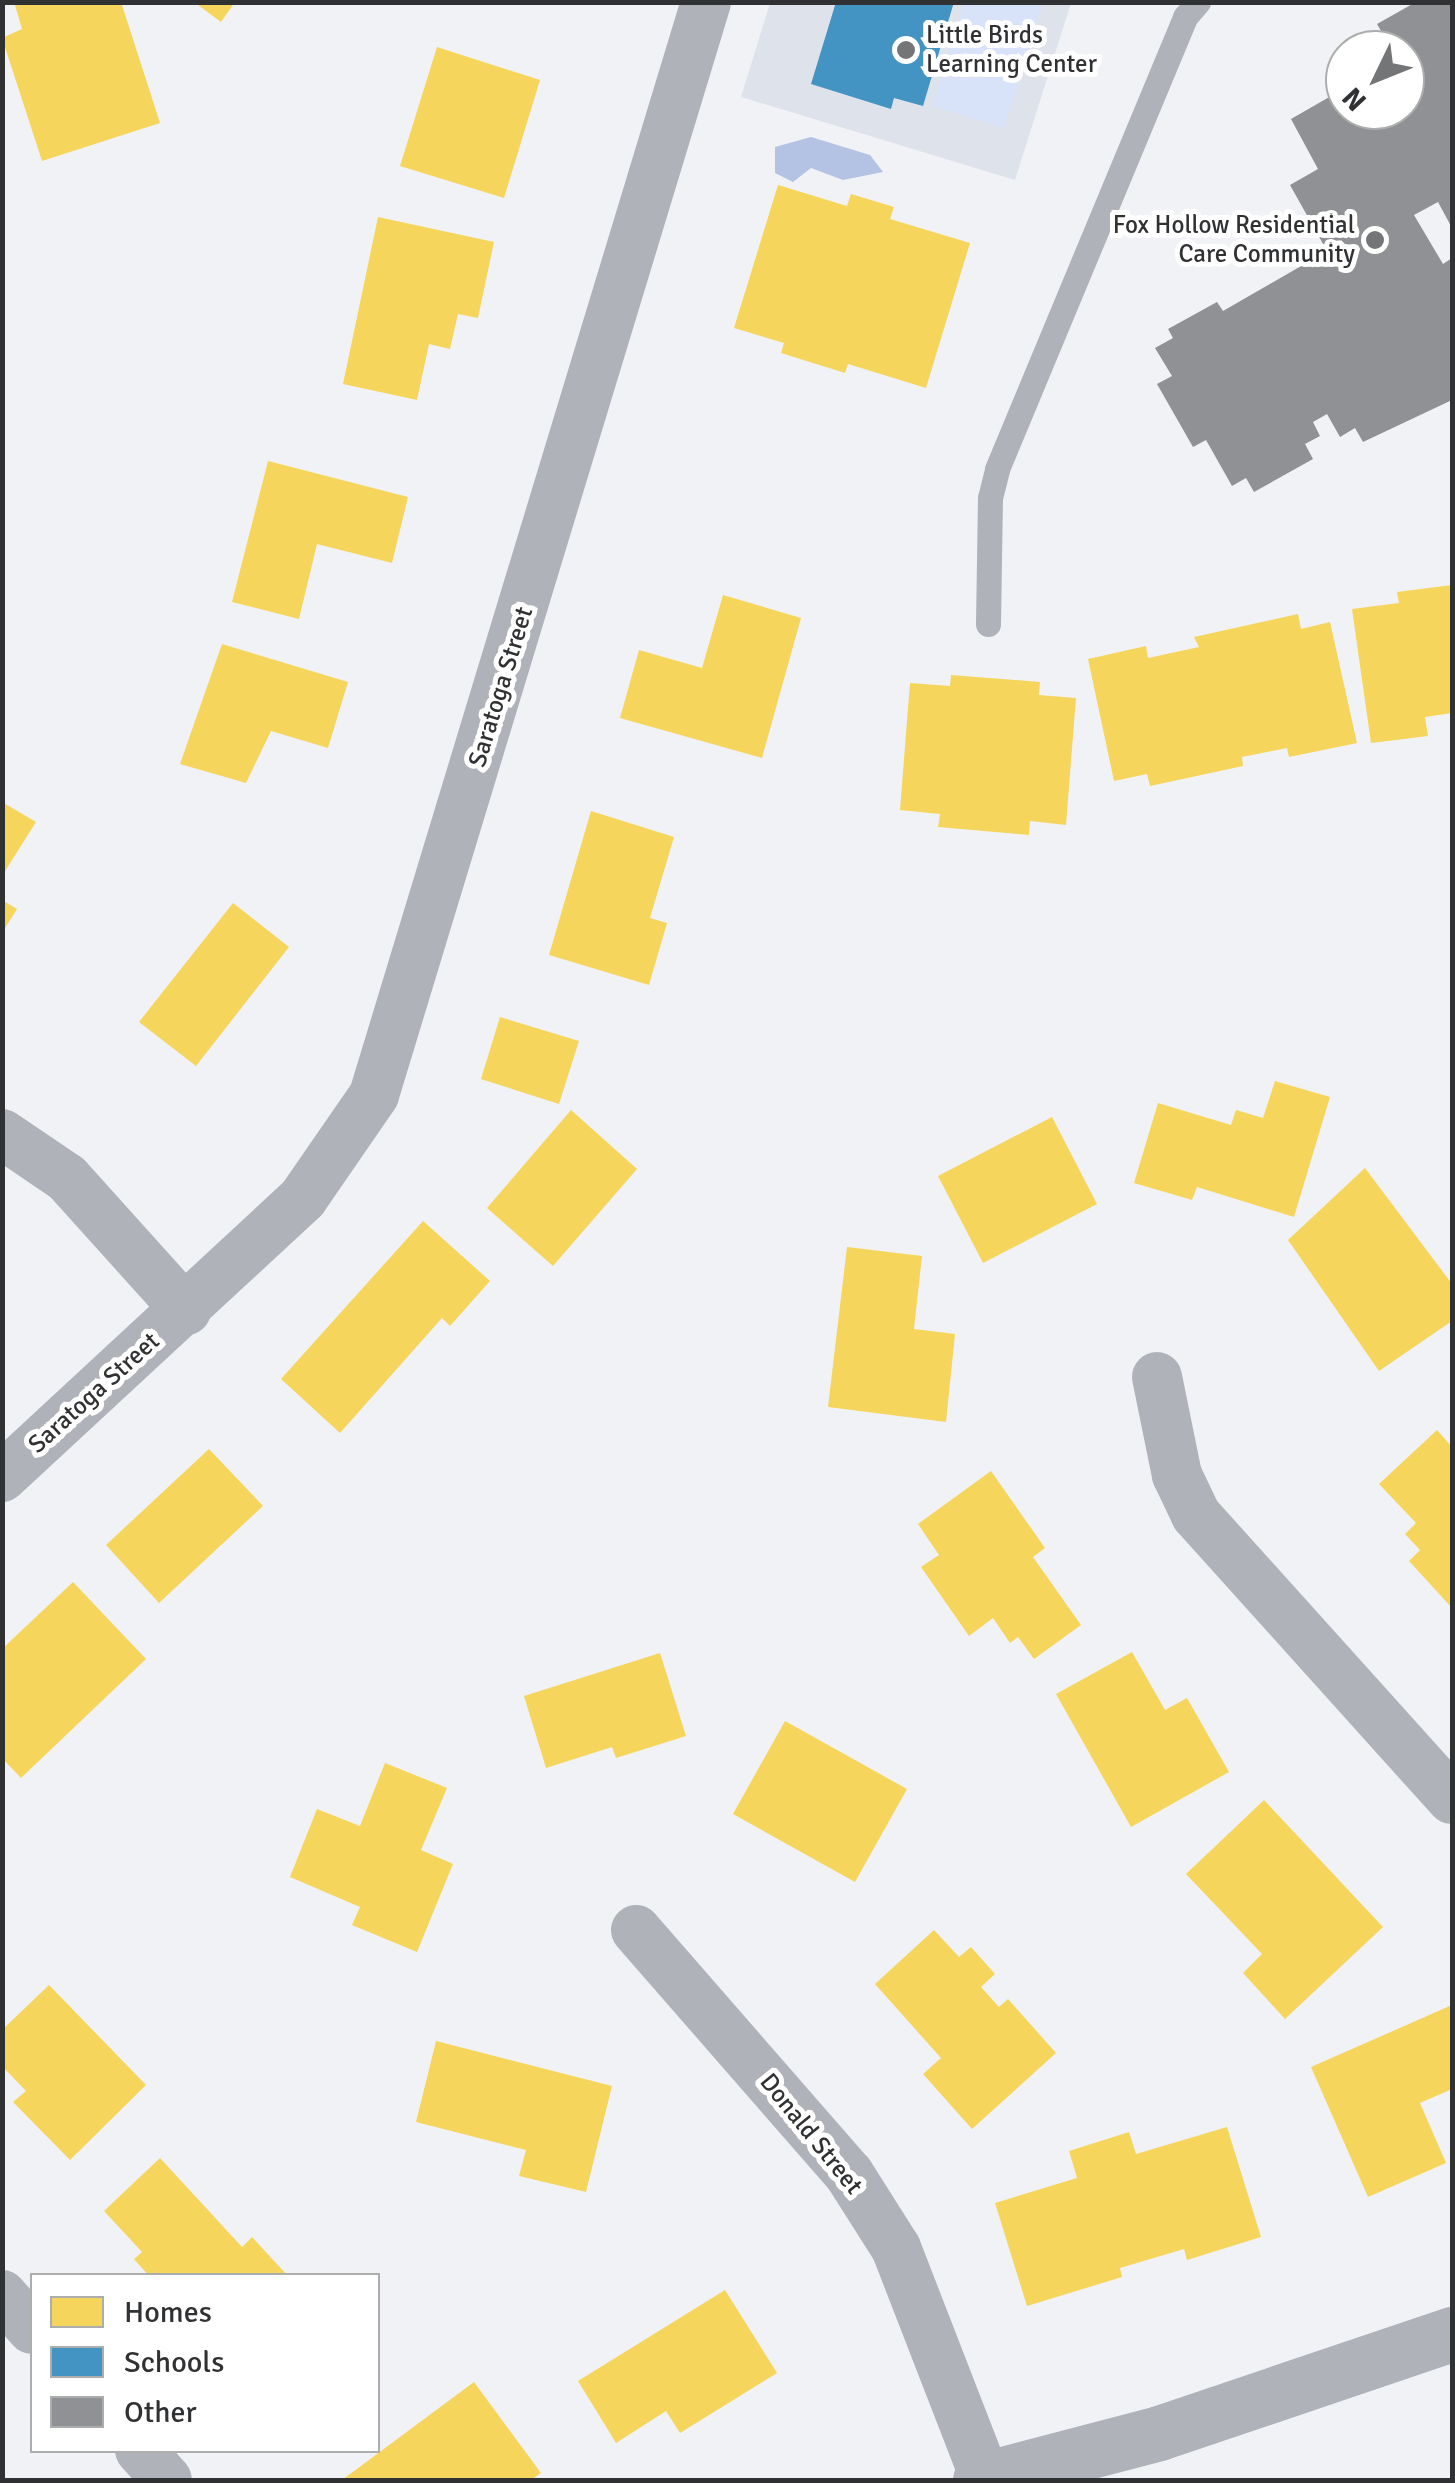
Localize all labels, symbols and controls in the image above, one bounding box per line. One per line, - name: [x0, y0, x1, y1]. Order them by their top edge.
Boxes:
- place label: Little Birds Learning Center: [926, 21, 1097, 80]
- north arrow: [1325, 30, 1425, 130]
- marker: Little Birds Learning Center: [895, 39, 917, 61]
- text: N: [1335, 80, 1374, 118]
- place label: Fox Hollow Residential Care Community: [1113, 211, 1355, 270]
- marker: Fox Hollow Residential Care Community: [1364, 229, 1386, 251]
- street label: Saratoga Street: [462, 603, 540, 771]
- street label: Saratoga Street: [22, 1326, 166, 1460]
- street label: Donald Street: [753, 2068, 869, 2200]
- legend: [30, 2273, 380, 2453]
- text: Homes: [124, 2294, 212, 2331]
- text: Schools: [124, 2344, 224, 2381]
- text: Other: [124, 2394, 197, 2431]

